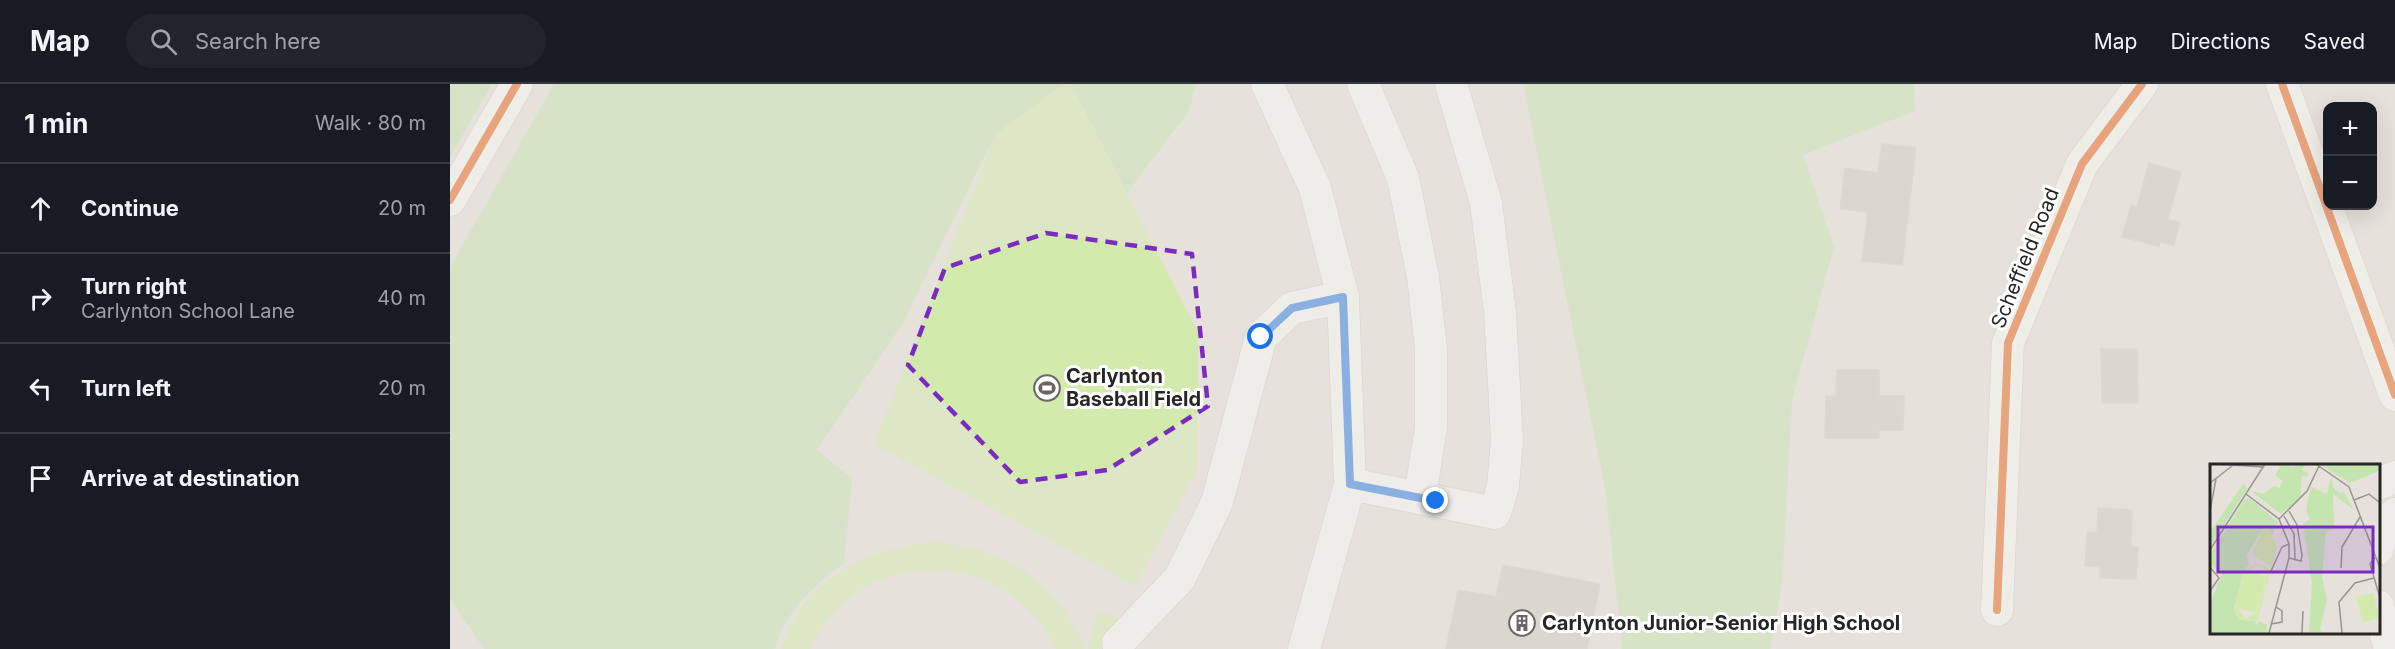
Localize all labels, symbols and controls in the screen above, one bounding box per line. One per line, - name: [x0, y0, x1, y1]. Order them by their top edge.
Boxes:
- search box: [126, 14, 546, 68]
- text: Map: [30, 24, 90, 58]
- icon: search: [147, 25, 180, 58]
- text: Search here: [195, 28, 321, 54]
- text: Map: [2094, 29, 2137, 54]
- text: Directions: [2170, 29, 2271, 54]
- text: Saved: [2304, 29, 2365, 54]
- map controls: [2323, 102, 2377, 210]
- button: +: [2323, 102, 2377, 156]
- text: 1 min: [24, 108, 88, 139]
- text: Walk · 80 m: [315, 111, 426, 135]
- button: −: [2323, 156, 2377, 210]
- street label: Scheffield Road: [1986, 184, 2064, 332]
- icon: ahead: [24, 192, 57, 225]
- text: Continue: [81, 195, 179, 221]
- text: 20 m: [378, 196, 426, 220]
- text: Turn right: [81, 273, 187, 299]
- icon: right: [24, 282, 57, 315]
- text: 40 m: [377, 286, 426, 310]
- text: Carlynton School Lane: [81, 299, 295, 323]
- route start: [1247, 323, 1273, 349]
- place label: Carlynton Baseball Field: [1066, 364, 1201, 411]
- icon: left: [24, 372, 57, 405]
- sports icon: Carlynton Baseball Field: [1032, 373, 1062, 403]
- text: Turn left: [81, 375, 171, 401]
- text: 20 m: [378, 376, 426, 400]
- icon: arrive: [24, 462, 57, 495]
- inset map: [2210, 464, 2380, 634]
- text: Arrive at destination: [81, 465, 300, 491]
- route end: [1422, 487, 1448, 513]
- building icon: Carlynton Junior-Senior High School: [1507, 608, 1537, 638]
- place label: Carlynton Junior-Senior High School: [1542, 611, 1900, 635]

